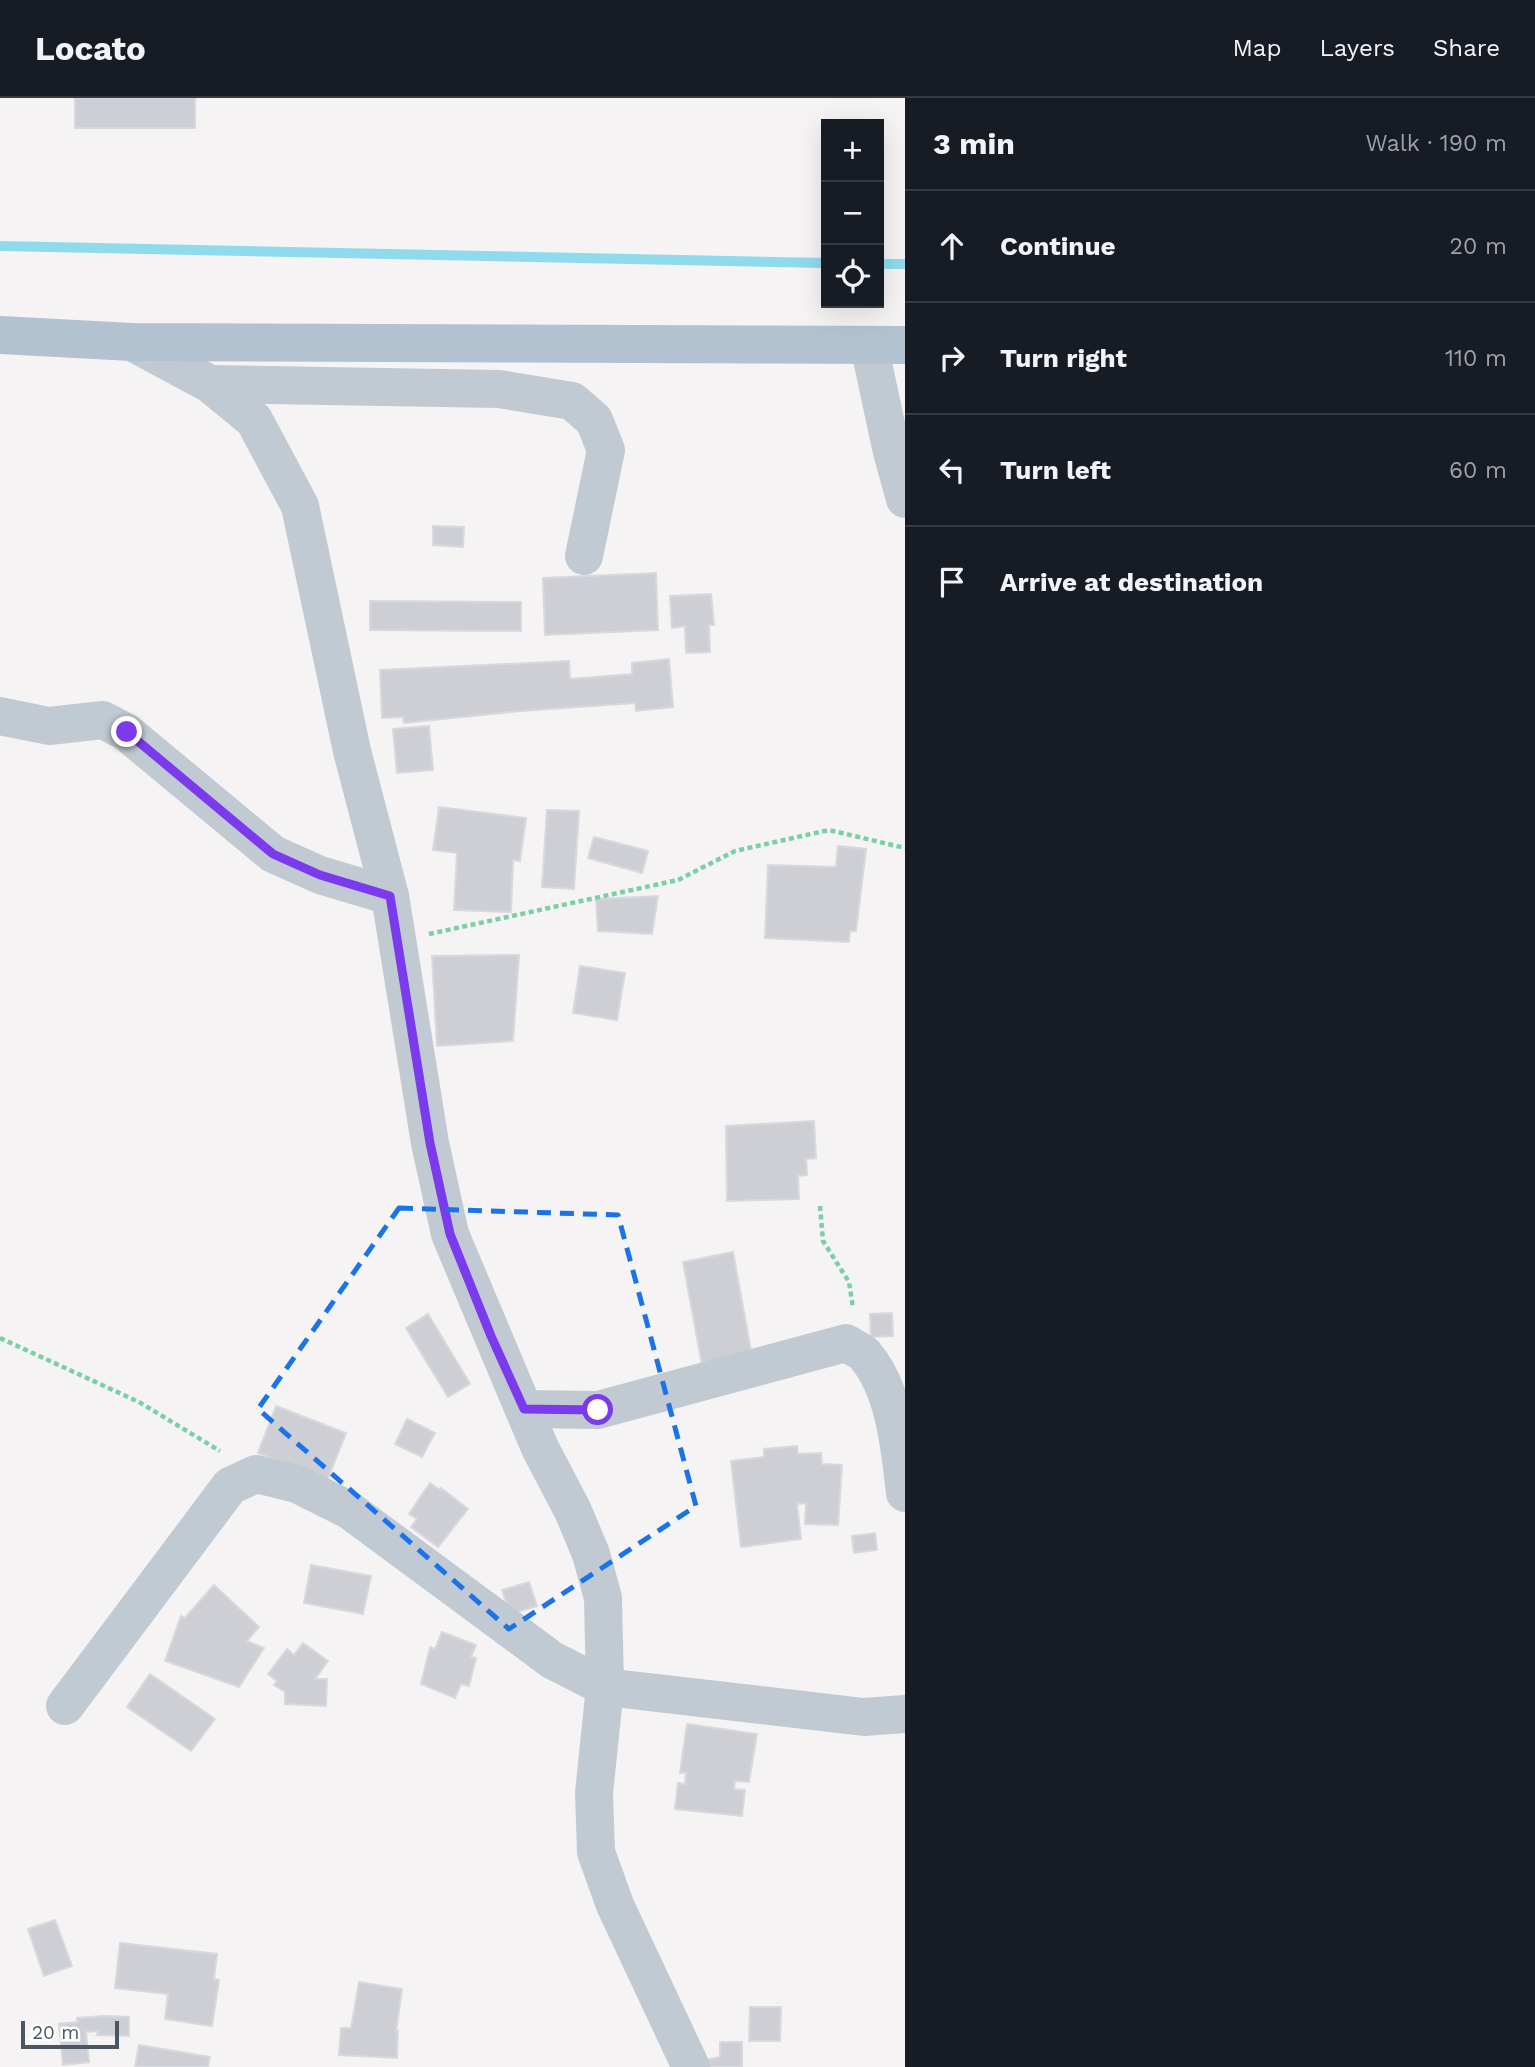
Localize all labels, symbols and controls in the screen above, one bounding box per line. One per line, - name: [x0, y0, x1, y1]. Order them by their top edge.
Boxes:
- text: Locato: [35, 29, 146, 68]
- text: Map: [1233, 34, 1281, 62]
- text: Layers: [1319, 34, 1395, 62]
- text: Share: [1433, 34, 1500, 62]
- map controls: [821, 119, 884, 308]
- button: +: [821, 119, 884, 182]
- text: 3 min: [933, 126, 1015, 161]
- text: Walk · 190 m: [1366, 130, 1507, 157]
- button: −: [821, 182, 884, 245]
- icon: ahead: [933, 227, 971, 265]
- text: Continue: [1000, 231, 1116, 261]
- text: 20 m: [1450, 233, 1507, 260]
- button: locate: [821, 245, 884, 308]
- icon: right: [933, 339, 971, 377]
- text: Turn right: [1000, 343, 1127, 373]
- text: 110 m: [1445, 345, 1507, 372]
- icon: left: [933, 451, 971, 489]
- text: Turn left: [1000, 455, 1111, 485]
- text: 60 m: [1449, 457, 1507, 484]
- icon: arrive: [933, 563, 971, 601]
- text: Arrive at destination: [1000, 567, 1263, 597]
- route end: [111, 716, 142, 747]
- route start: [582, 1394, 613, 1425]
- scale bar: [21, 2018, 119, 2050]
- text: 20 m: [32, 2021, 79, 2044]

